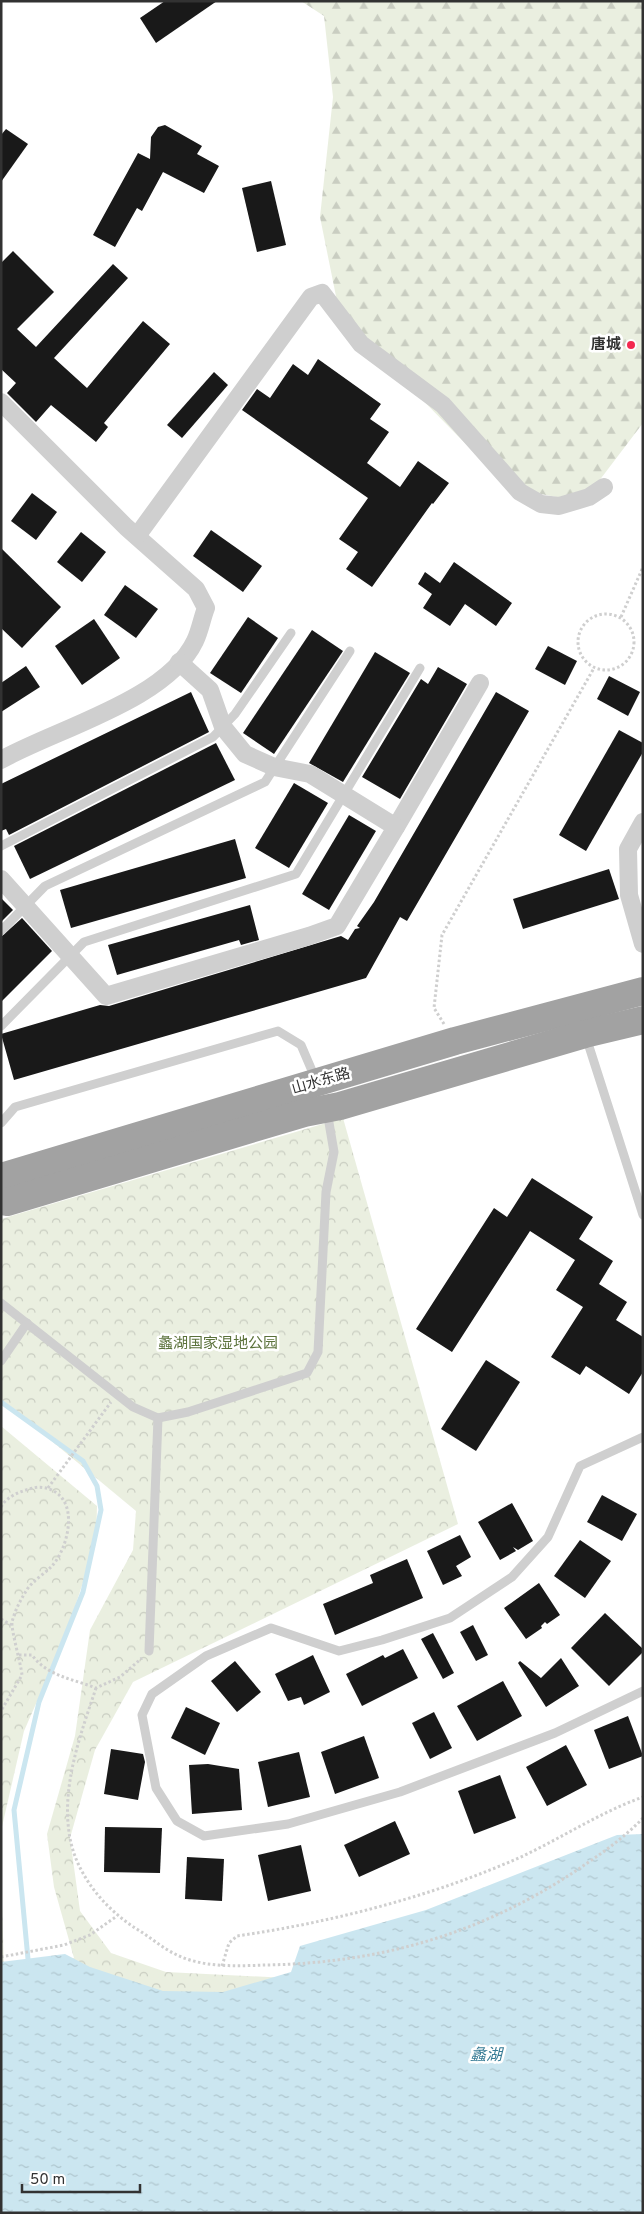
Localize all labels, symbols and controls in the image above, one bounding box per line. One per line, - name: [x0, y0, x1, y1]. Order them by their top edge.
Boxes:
- place label: 唐城: [591, 335, 621, 355]
- marker: 唐城: [625, 339, 637, 351]
- street label: 山水东路: [290, 1065, 352, 1099]
- park label: 蠡湖国家湿地公园: [158, 1335, 278, 1354]
- water label: 蠡湖: [470, 2046, 505, 2066]
- scale bar: [22, 2162, 140, 2194]
- text: 50 m: [30, 2171, 65, 2190]

